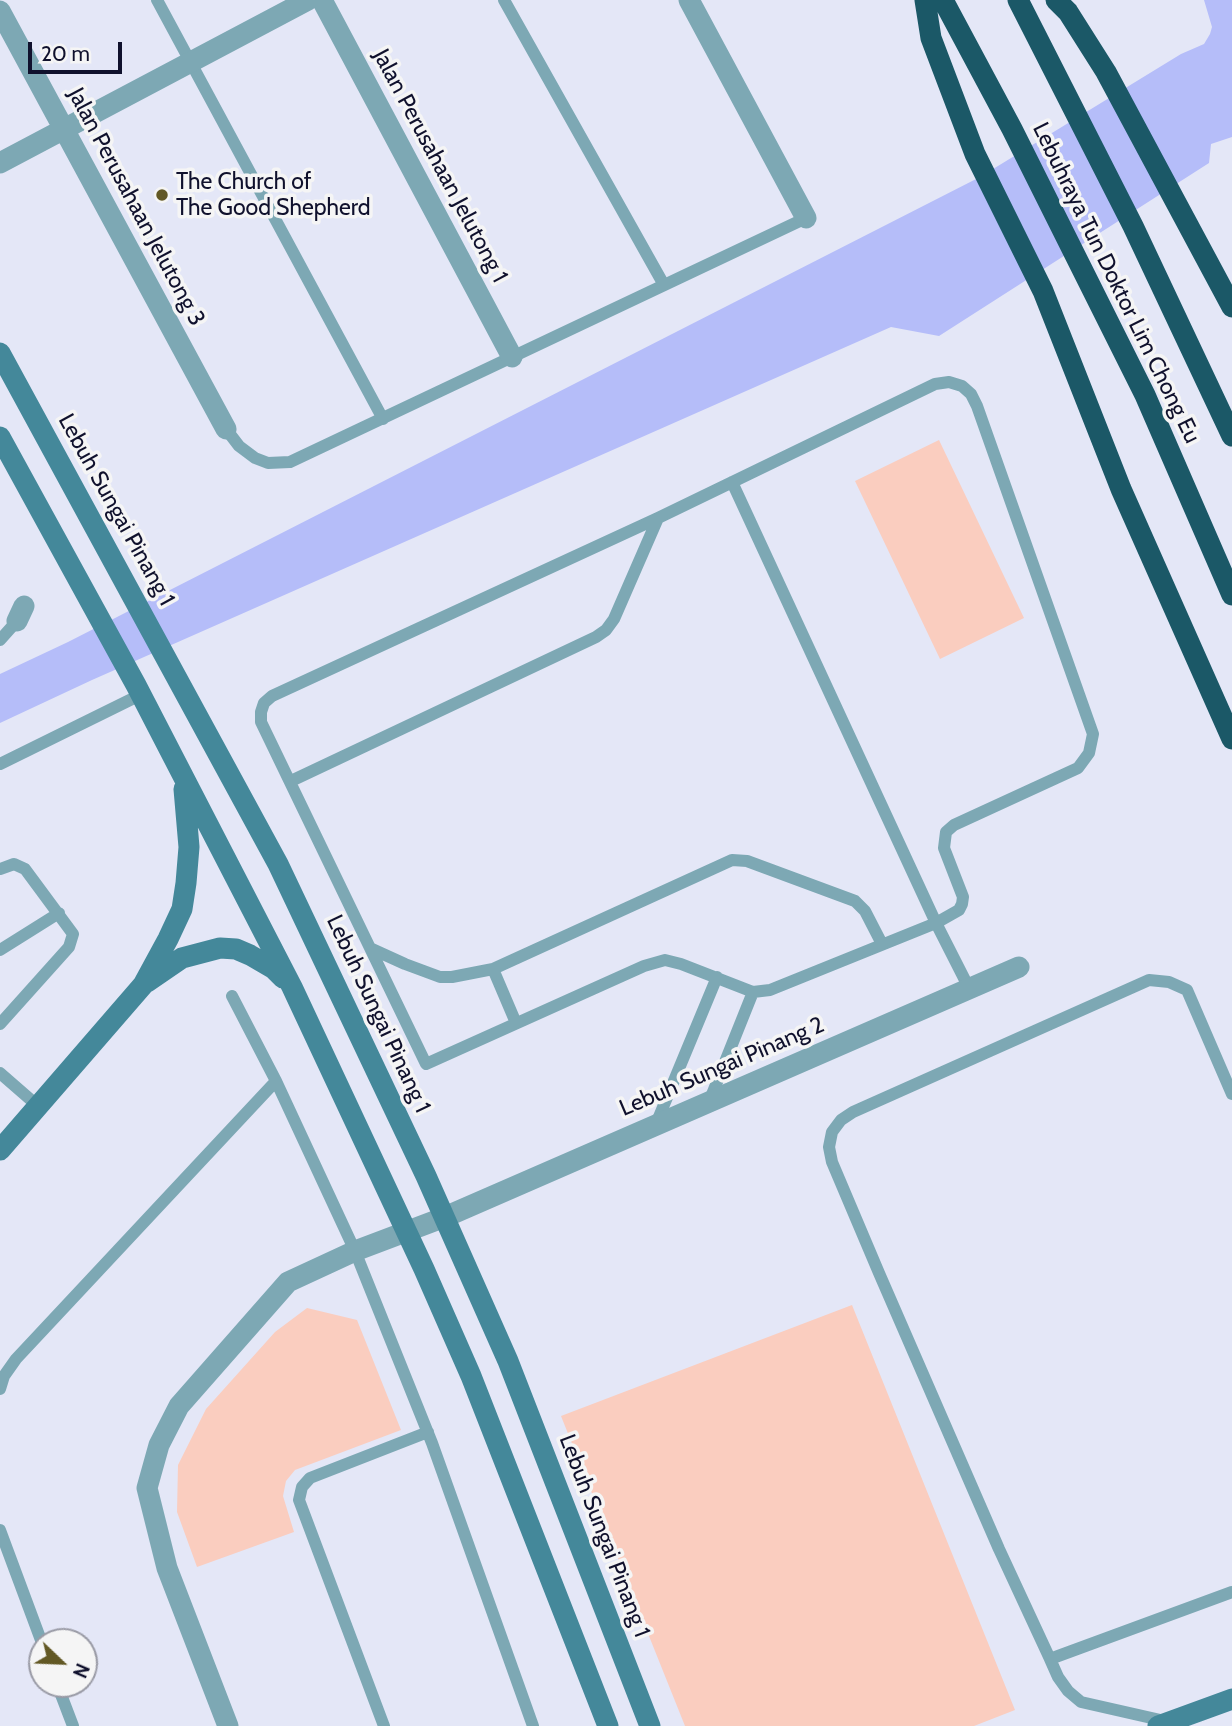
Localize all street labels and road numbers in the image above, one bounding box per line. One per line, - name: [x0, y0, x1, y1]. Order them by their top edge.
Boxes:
- street label: Jalan Perusahaan Jelutong 1: [367, 45, 513, 287]
- street label: Jalan Perusahaan Jelutong 3: [62, 83, 210, 331]
- street label: Lebuhraya Tun Doktor Lim Chong Eu: [1026, 118, 1206, 448]
- street label: Lebuh Sungai Pinang 1: [52, 409, 180, 611]
- street label: Lebuh Sungai Pinang 1: [320, 911, 436, 1117]
- street label: Lebuh Sungai Pinang 2: [616, 1011, 828, 1123]
- street label: Lebuh Sungai Pinang 1: [553, 1431, 655, 1641]

